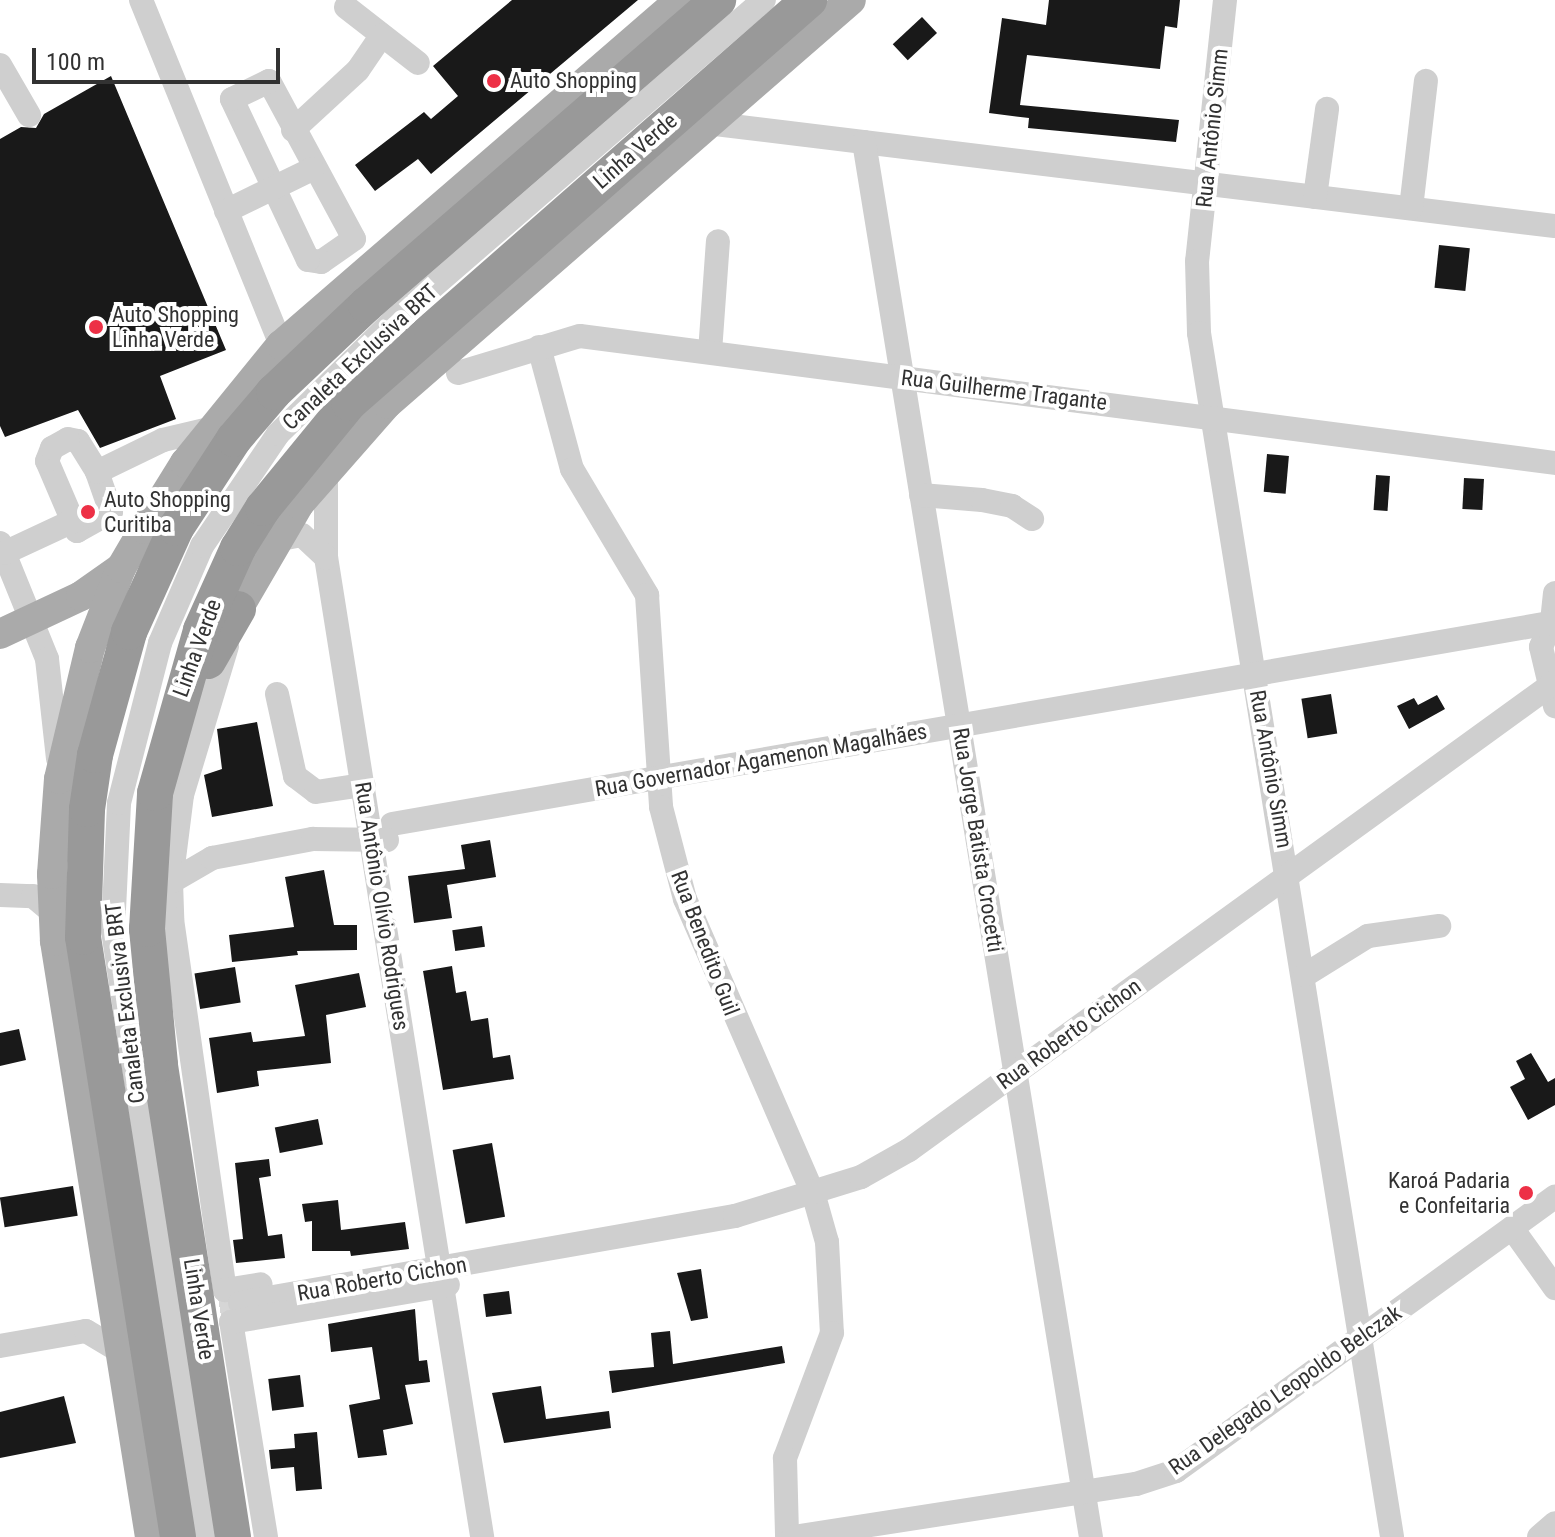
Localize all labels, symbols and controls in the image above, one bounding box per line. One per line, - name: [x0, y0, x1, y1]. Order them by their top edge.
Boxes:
- scale bar: [36, 32, 284, 82]
- street label: Rua Antônio Simm: [1191, 47, 1233, 209]
- text: 100 m: [46, 48, 105, 76]
- place label: Auto Shopping: [510, 68, 637, 94]
- marker: Auto Shopping: [485, 72, 503, 90]
- street label: Linha Verde: [588, 107, 682, 195]
- street label: Canaleta Exclusiva BRT: [277, 278, 443, 436]
- place label: Auto Shopping Linha Verde: [112, 301, 239, 352]
- marker: Auto Shopping Linha Verde: [87, 318, 105, 336]
- street label: Rua Guilherme Tragante: [899, 364, 1109, 416]
- place label: Auto Shopping Curitiba: [104, 486, 231, 538]
- marker: Auto Shopping Curitiba: [79, 503, 97, 521]
- street label: Linha Verde: [167, 595, 227, 701]
- street label: Rua Antônio Simm: [1244, 688, 1298, 850]
- street label: Rua Governador Agamenon Magalhães: [593, 718, 929, 802]
- street label: Rua Jorge Batista Crocetti: [947, 726, 1009, 954]
- street label: Rua Antônio Olívio Rodrigues: [349, 780, 415, 1032]
- street label: Rua Benedito Guil: [665, 867, 745, 1019]
- street label: Canaleta Exclusiva BRT: [100, 901, 150, 1105]
- street label: Rua Roberto Cichon: [992, 973, 1146, 1095]
- place label: Karoá Padaria e Confeitaria: [1388, 1167, 1510, 1218]
- marker: Karoá Padaria e Confeitaria: [1517, 1184, 1535, 1202]
- street label: Rua Roberto Cichon: [295, 1251, 469, 1307]
- street label: Linha Verde: [178, 1256, 220, 1362]
- street label: Rua Delegado Leopoldo Belczak: [1164, 1299, 1406, 1481]

